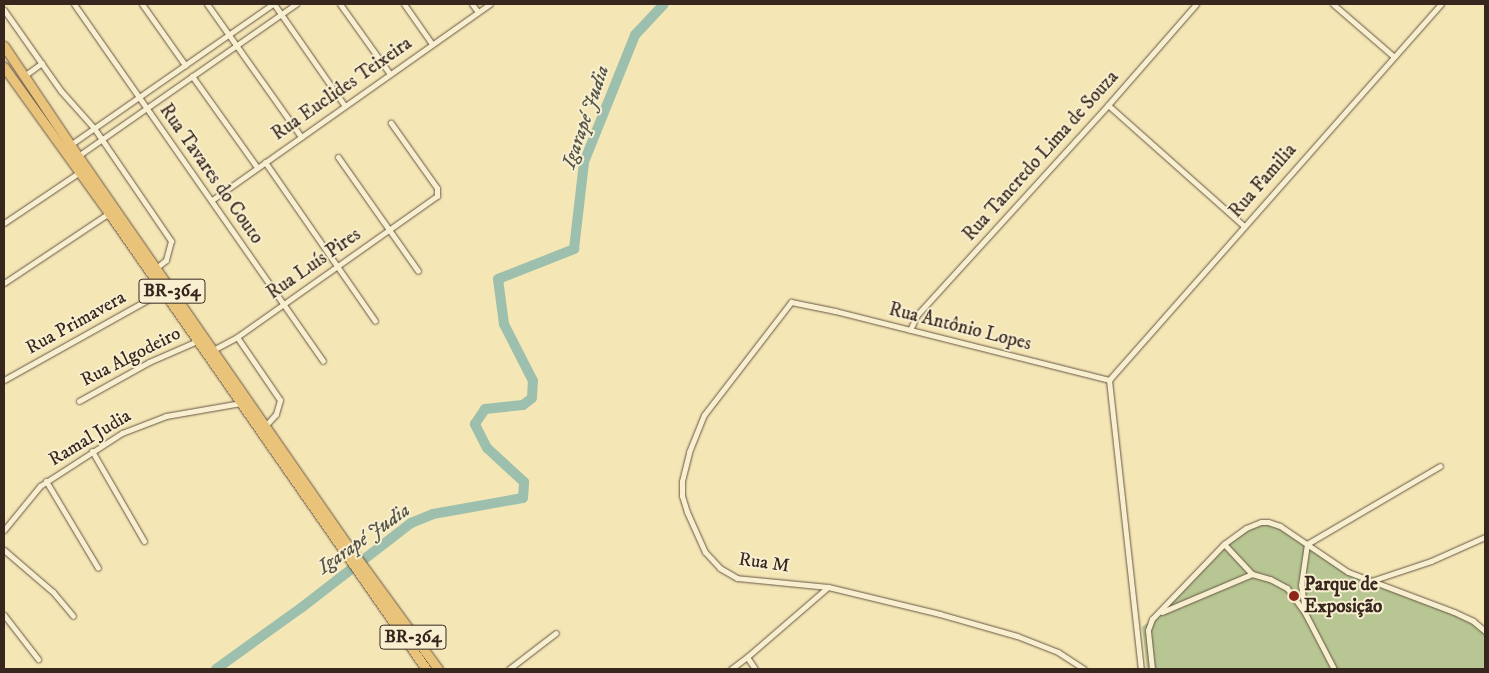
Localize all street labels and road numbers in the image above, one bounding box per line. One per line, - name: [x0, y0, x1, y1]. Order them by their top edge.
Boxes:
- street label: Rua Euclides Teixeira: [268, 32, 416, 146]
- street label: Rua Tancredo Lima de Souza: [958, 66, 1124, 246]
- street label: Rua Tavares do Couto: [154, 100, 268, 248]
- street label: Rua Familia: [1225, 139, 1301, 223]
- street label: Rua Luís Pires: [263, 223, 365, 305]
- road number: BR-364: [138, 276, 206, 306]
- street label: Rua Primavera: [22, 286, 130, 360]
- street label: Rua Antônio Lopes: [886, 298, 1034, 356]
- street label: Rua Algodeiro: [77, 322, 185, 392]
- street label: Ramal Judia: [45, 405, 135, 471]
- street label: Rua M: [737, 548, 791, 578]
- road number: BR-364: [379, 622, 447, 652]

